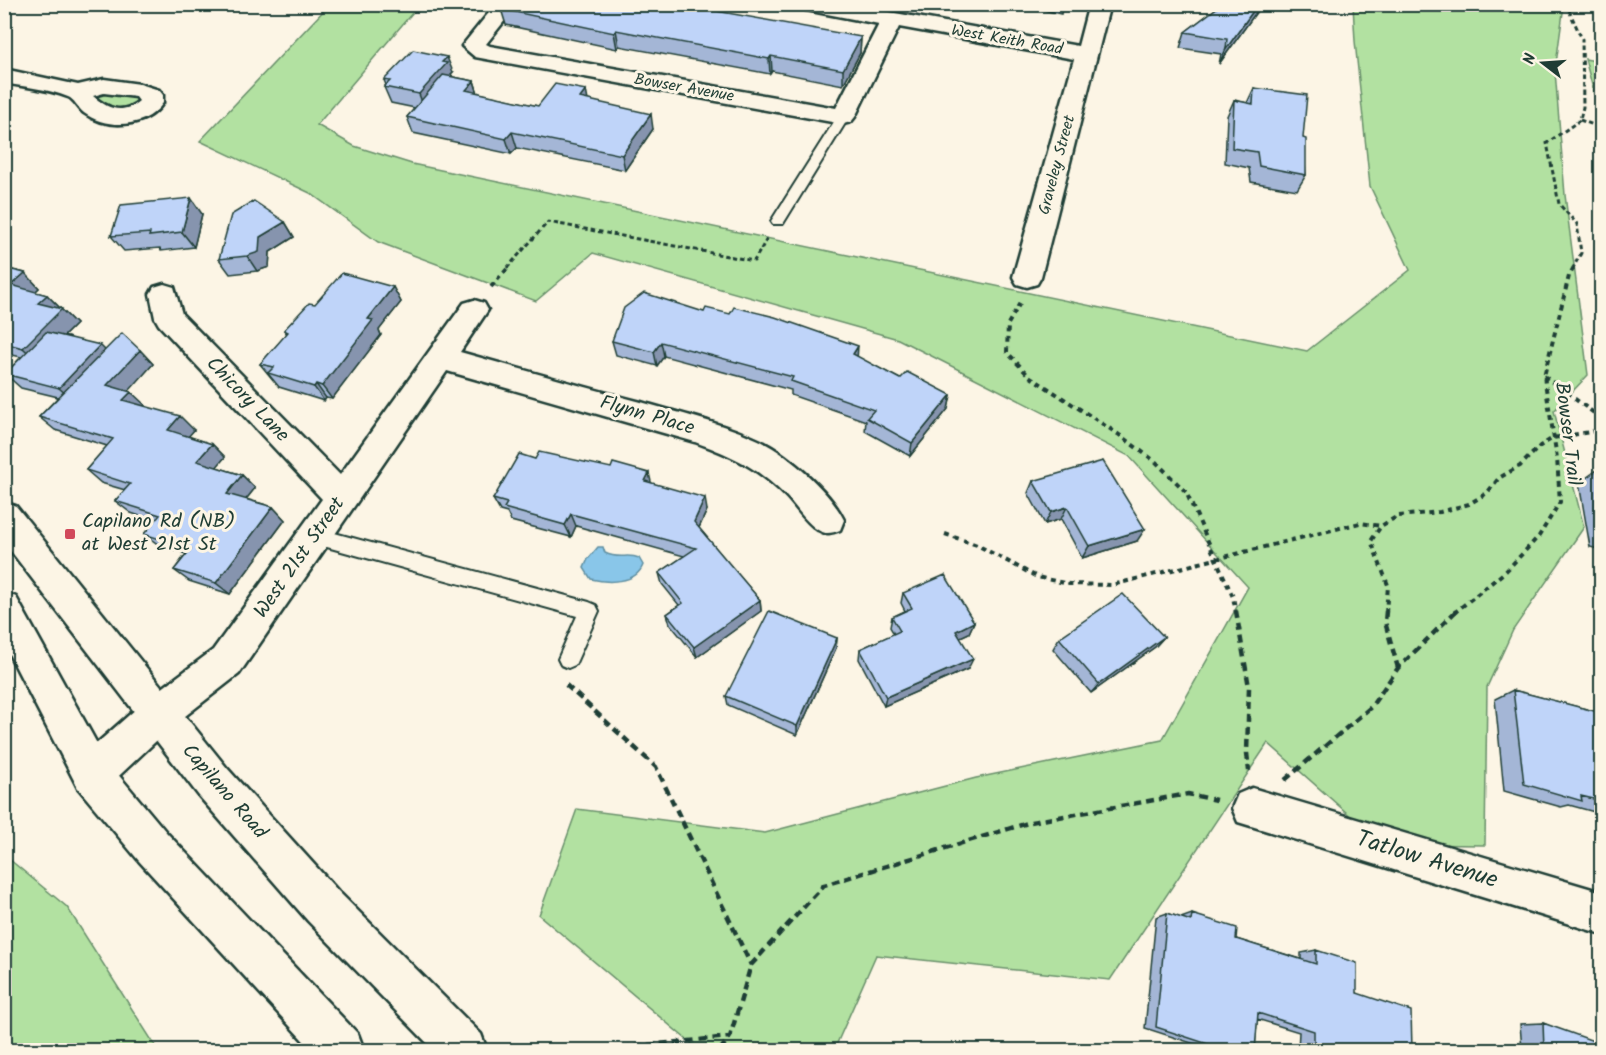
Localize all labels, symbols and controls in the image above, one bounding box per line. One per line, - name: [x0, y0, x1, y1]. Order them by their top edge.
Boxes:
- street label: West Keith Road: [949, 18, 1066, 62]
- north arrow: [1513, 33, 1573, 93]
- text: N: [1517, 51, 1544, 68]
- street label: Bowser Avenue: [632, 67, 736, 109]
- street label: Graveley Street: [1032, 112, 1083, 218]
- street label: Chicory Lane: [197, 350, 297, 450]
- street label: Bowser Trail: [1545, 381, 1589, 488]
- street label: Flynn Place: [596, 387, 698, 445]
- street label: West 21st Street: [246, 491, 354, 625]
- place label: Capilano Rd (NB) at West 21st St: [82, 506, 235, 561]
- marker: Capilano Rd (NB) at West 21st St: [63, 527, 77, 541]
- street label: Capilano Road: [173, 737, 275, 848]
- street label: Tatlow Avenue: [1351, 820, 1503, 900]

